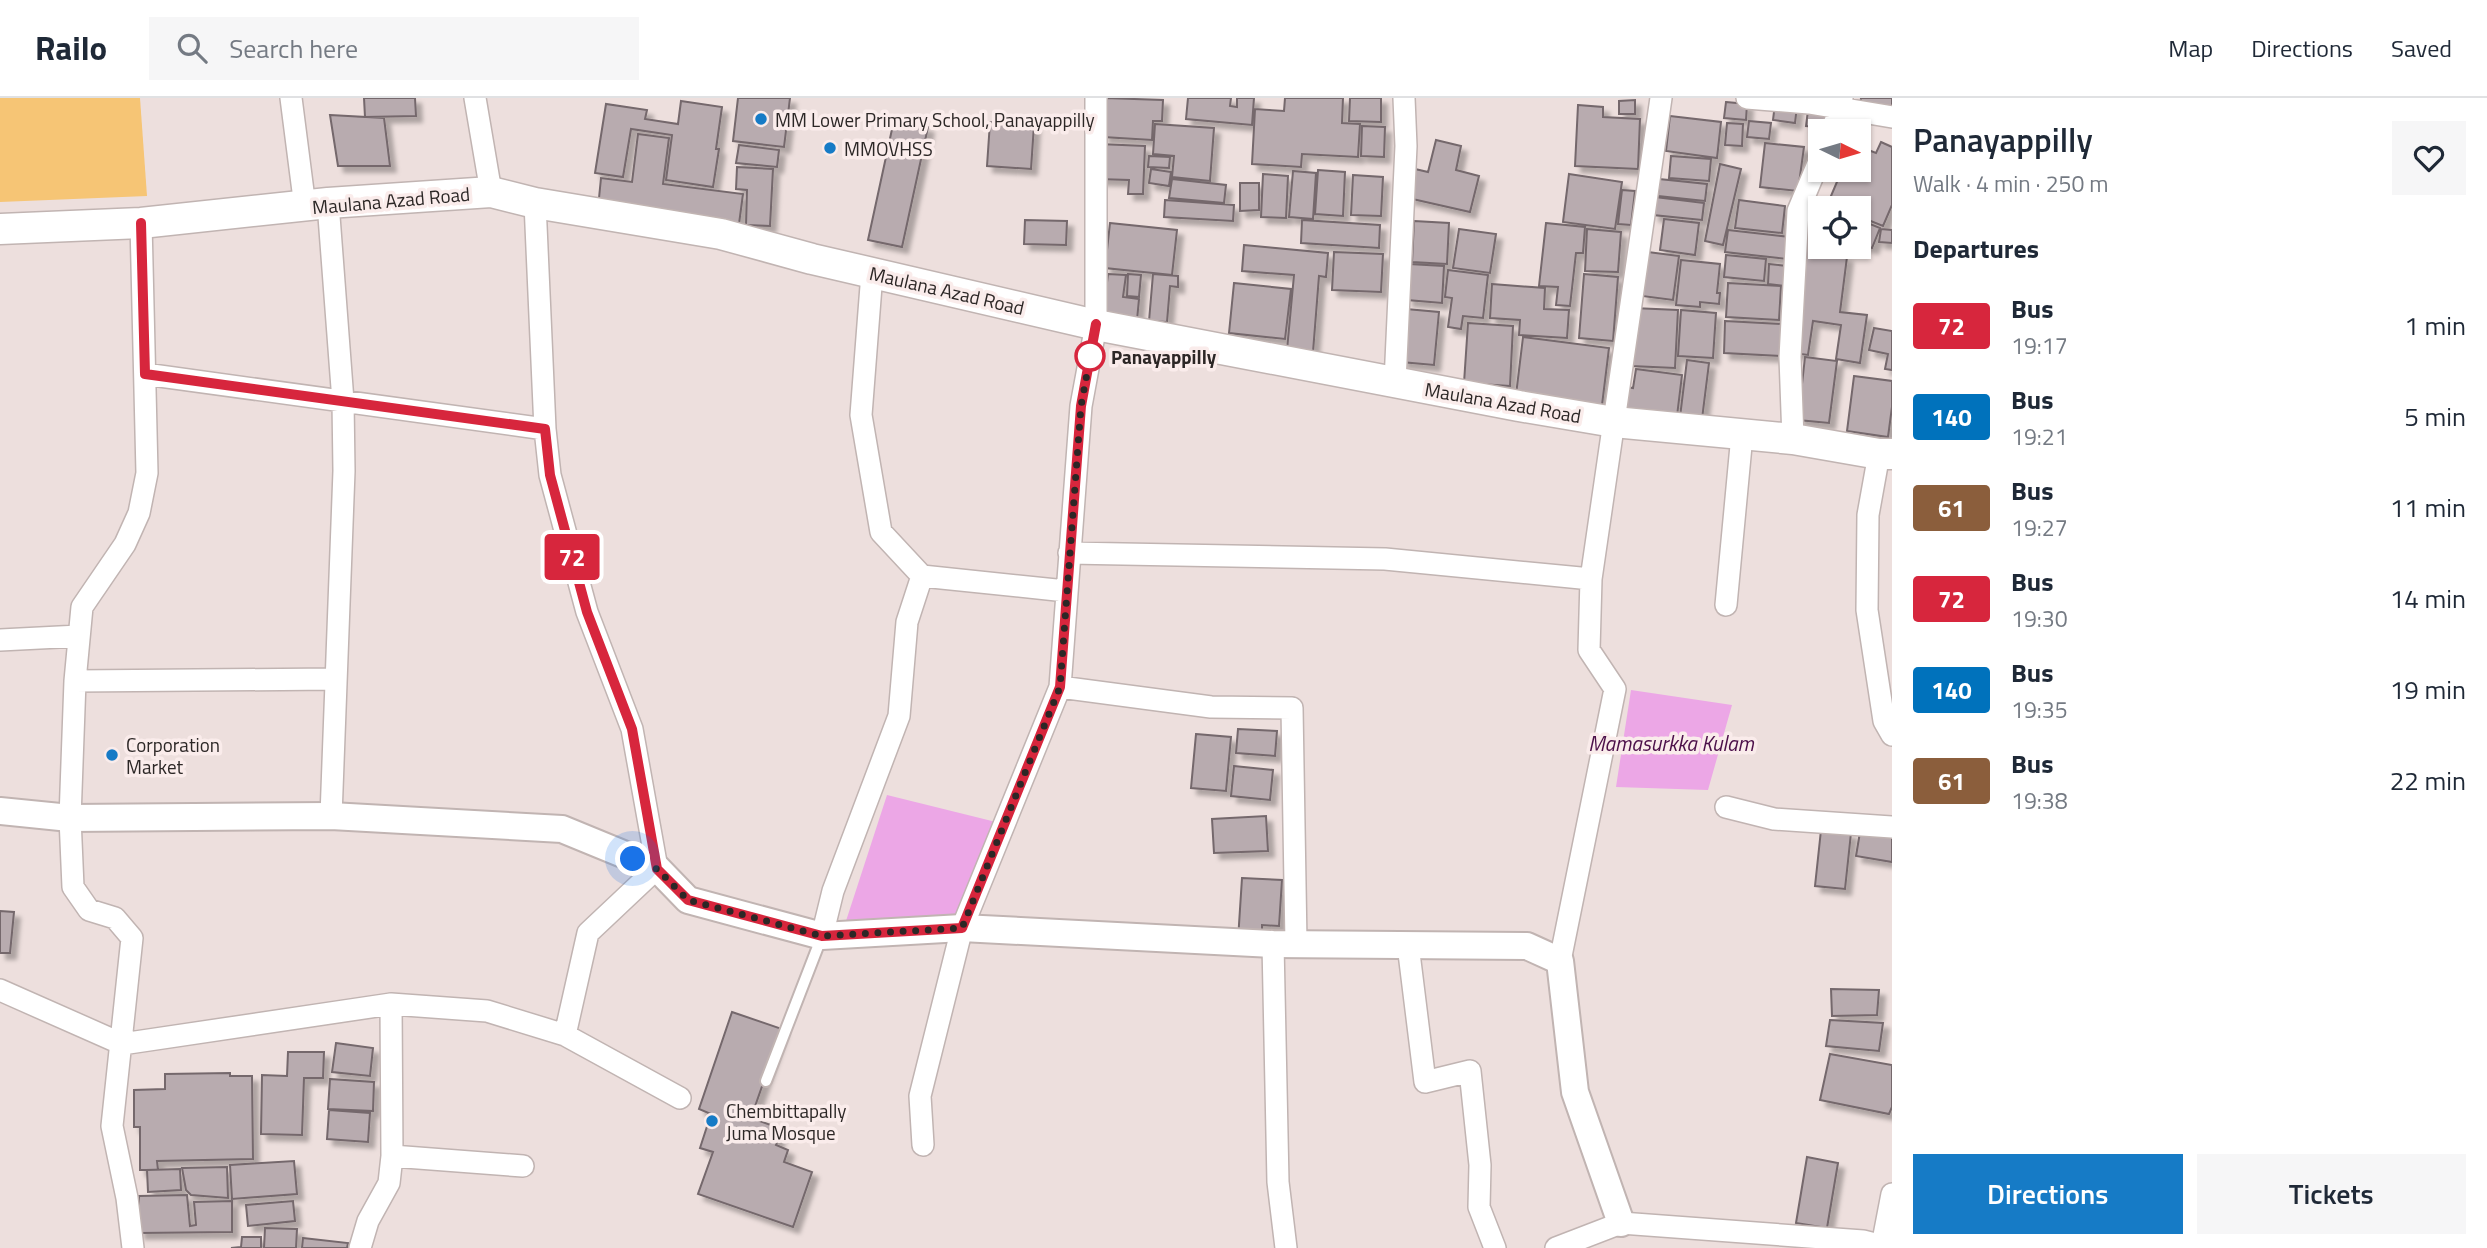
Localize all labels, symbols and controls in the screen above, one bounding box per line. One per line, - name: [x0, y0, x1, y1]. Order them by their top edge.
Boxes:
- search box: [149, 17, 639, 80]
- text: Railo: [35, 23, 107, 73]
- icon: search: [173, 29, 211, 67]
- text: Search here: [229, 29, 358, 68]
- text: Map: [2168, 30, 2213, 66]
- text: Directions: [2251, 30, 2353, 66]
- text: Saved: [2391, 30, 2452, 66]
- place label: MM Lower Primary School, Panayappilly: [775, 105, 1095, 134]
- marker: MM Lower Primary School, Panayappilly: [753, 111, 769, 127]
- text: Panayappilly: [1913, 115, 2093, 165]
- north arrow: [1808, 119, 1871, 182]
- map controls: [1808, 119, 1871, 259]
- button: heart: [2392, 121, 2466, 195]
- place label: MMOVHSS: [844, 134, 933, 163]
- marker: MMOVHSS: [822, 140, 838, 156]
- text: Walk · 4 min · 250 m: [1913, 166, 2109, 201]
- street label: Maulana Azad Road: [311, 179, 471, 221]
- button: locate: [1808, 196, 1871, 259]
- text: Departures: [1913, 229, 2039, 268]
- street label: Maulana Azad Road: [867, 258, 1027, 322]
- text: Bus: [2011, 289, 2053, 328]
- text: 1 min: [2404, 306, 2466, 345]
- text: 72: [1938, 308, 1965, 344]
- text: 19:17: [2011, 328, 2068, 363]
- marker: Panayappilly: [1075, 341, 1105, 371]
- place label: Panayappilly: [1111, 342, 1217, 371]
- street label: Maulana Azad Road: [1423, 374, 1583, 430]
- text: Bus: [2011, 380, 2053, 419]
- text: 5 min: [2404, 397, 2466, 436]
- text: 140: [1931, 399, 1972, 435]
- text: 19:21: [2011, 419, 2068, 454]
- text: Bus: [2011, 471, 2053, 510]
- text: 11 min: [2390, 488, 2466, 527]
- text: 61: [1938, 490, 1965, 526]
- text: 19:27: [2011, 510, 2068, 545]
- line badge: 72: [540, 534, 604, 580]
- text: 72: [559, 539, 585, 575]
- text: Bus: [2011, 562, 2053, 601]
- text: 14 min: [2390, 579, 2466, 618]
- text: 72: [1938, 581, 1965, 617]
- text: 19:30: [2011, 601, 2068, 636]
- text: Bus: [2011, 653, 2053, 692]
- text: 19 min: [2390, 670, 2466, 709]
- text: 140: [1931, 672, 1972, 708]
- text: 19:35: [2011, 692, 2068, 727]
- water label: Mamasurkka Kulam: [1588, 727, 1754, 759]
- place label: Corporation Market: [126, 730, 220, 781]
- text: Bus: [2011, 744, 2053, 783]
- marker: Corporation Market: [104, 747, 120, 763]
- text: 22 min: [2390, 761, 2466, 800]
- text: 61: [1938, 763, 1965, 799]
- text: 19:38: [2011, 783, 2068, 818]
- your location: [615, 841, 650, 876]
- place label: Chembittapally Juma Mosque: [726, 1096, 847, 1147]
- marker: Chembittapally Juma Mosque: [704, 1113, 720, 1129]
- button: Directions: [1913, 1154, 2183, 1234]
- button: Tickets: [2197, 1154, 2466, 1234]

